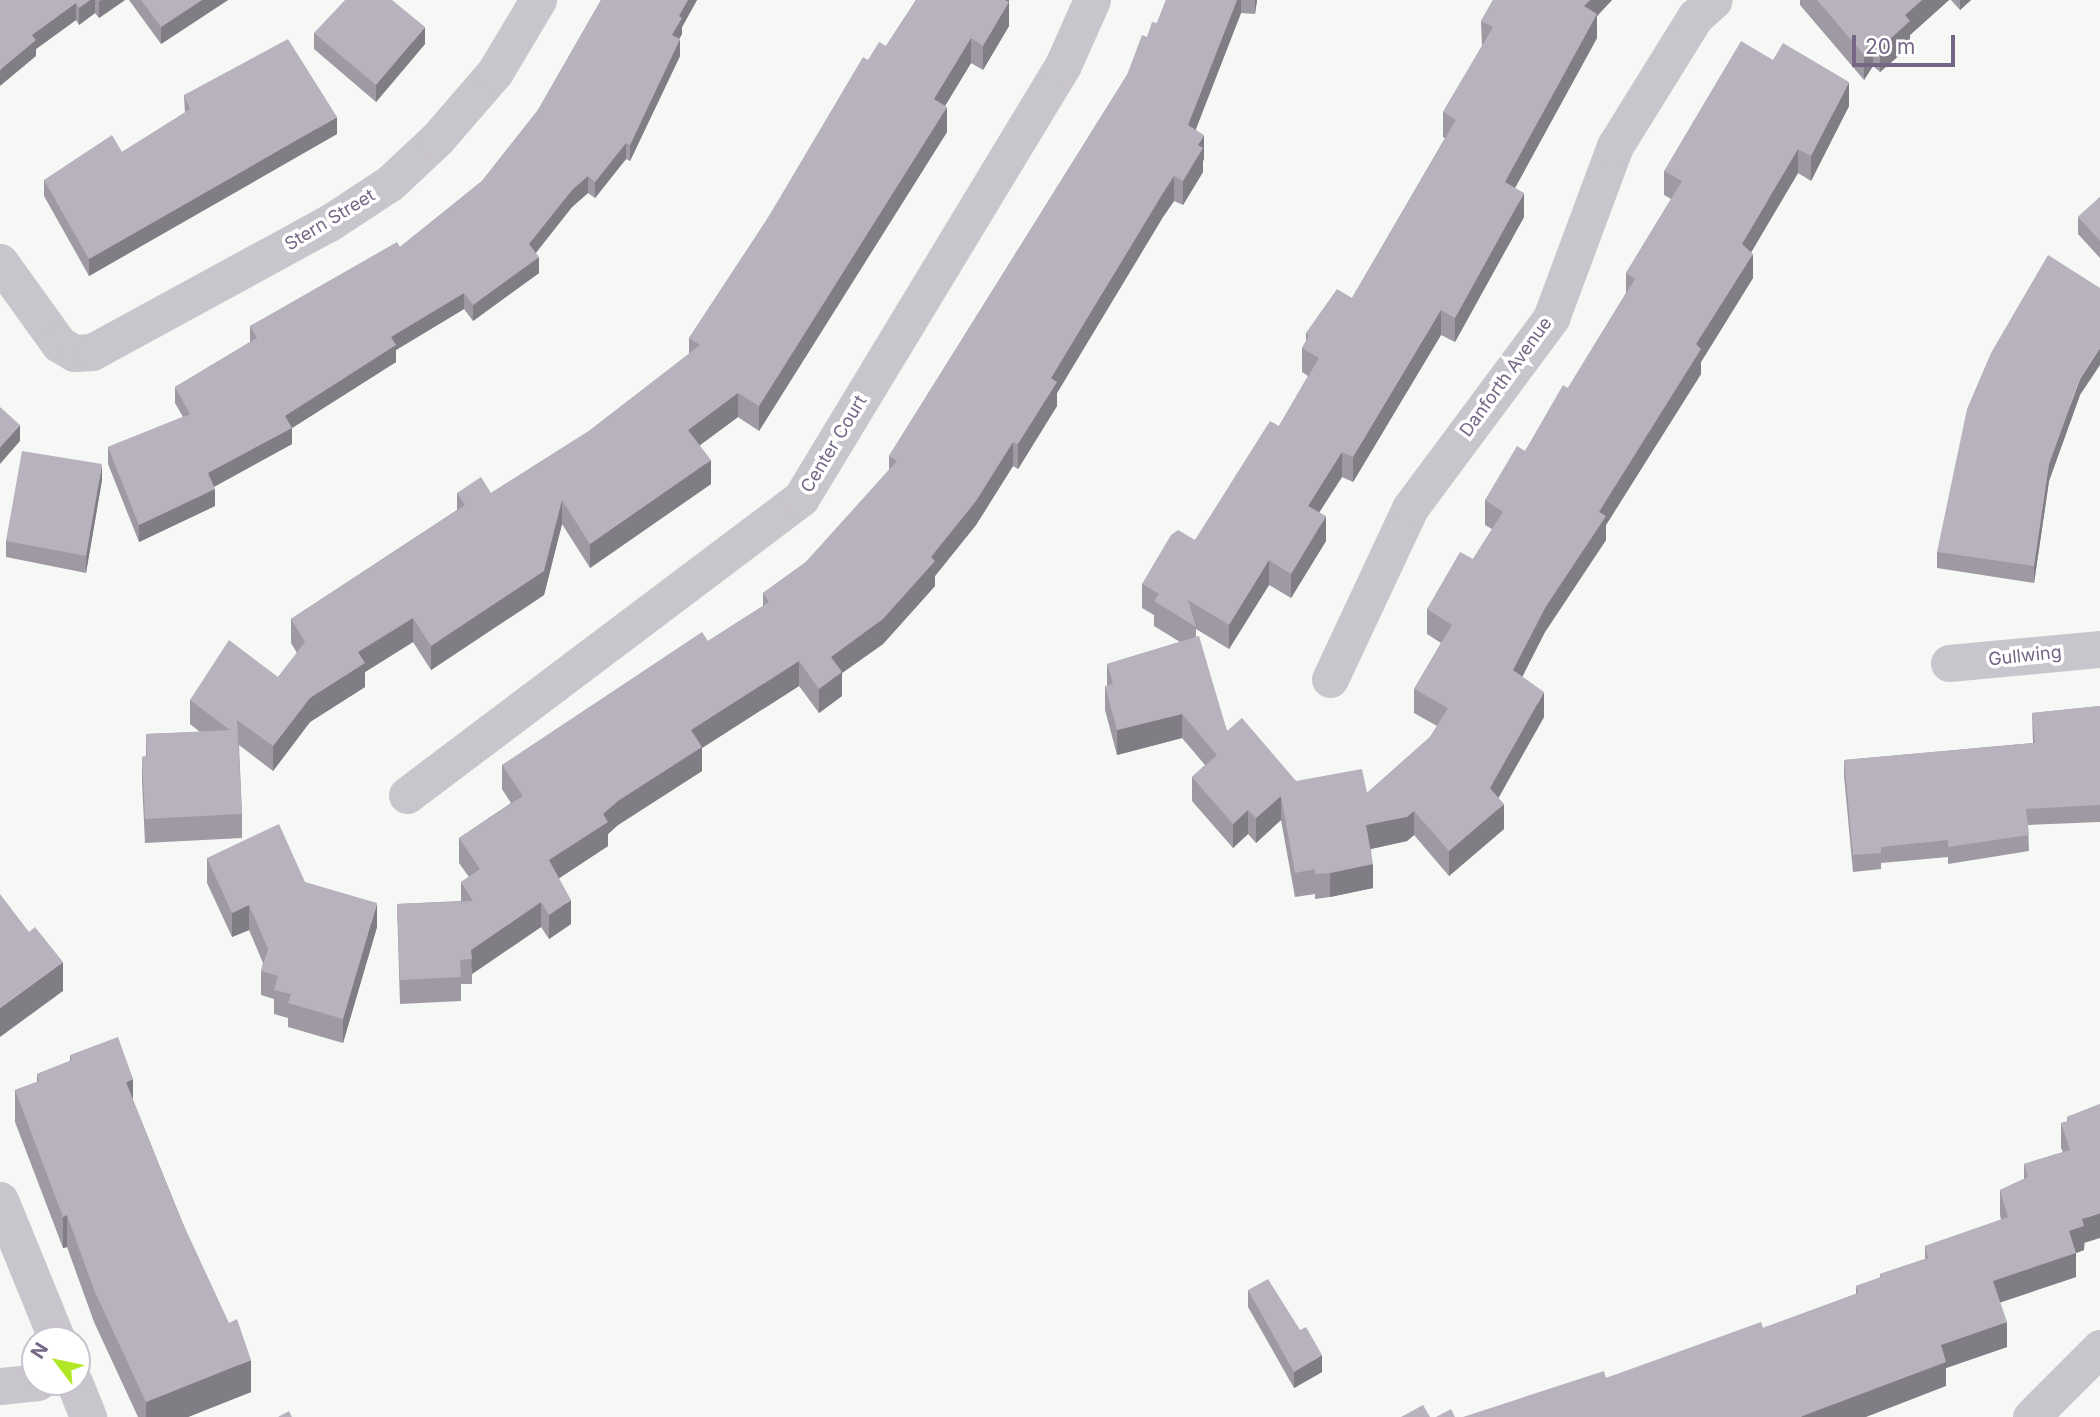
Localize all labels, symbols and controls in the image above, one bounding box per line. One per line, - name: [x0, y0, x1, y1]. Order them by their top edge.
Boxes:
- scale bar: [1855, 21, 1958, 65]
- text: 20 m: [1865, 34, 1915, 59]
- street label: Stern Street: [281, 185, 379, 255]
- street label: Danforth Avenue: [1455, 313, 1557, 441]
- street label: Center Court: [796, 391, 872, 497]
- street label: Gullwing: [1987, 641, 2063, 671]
- north arrow: [21, 1326, 91, 1396]
- text: N: [26, 1338, 53, 1363]

